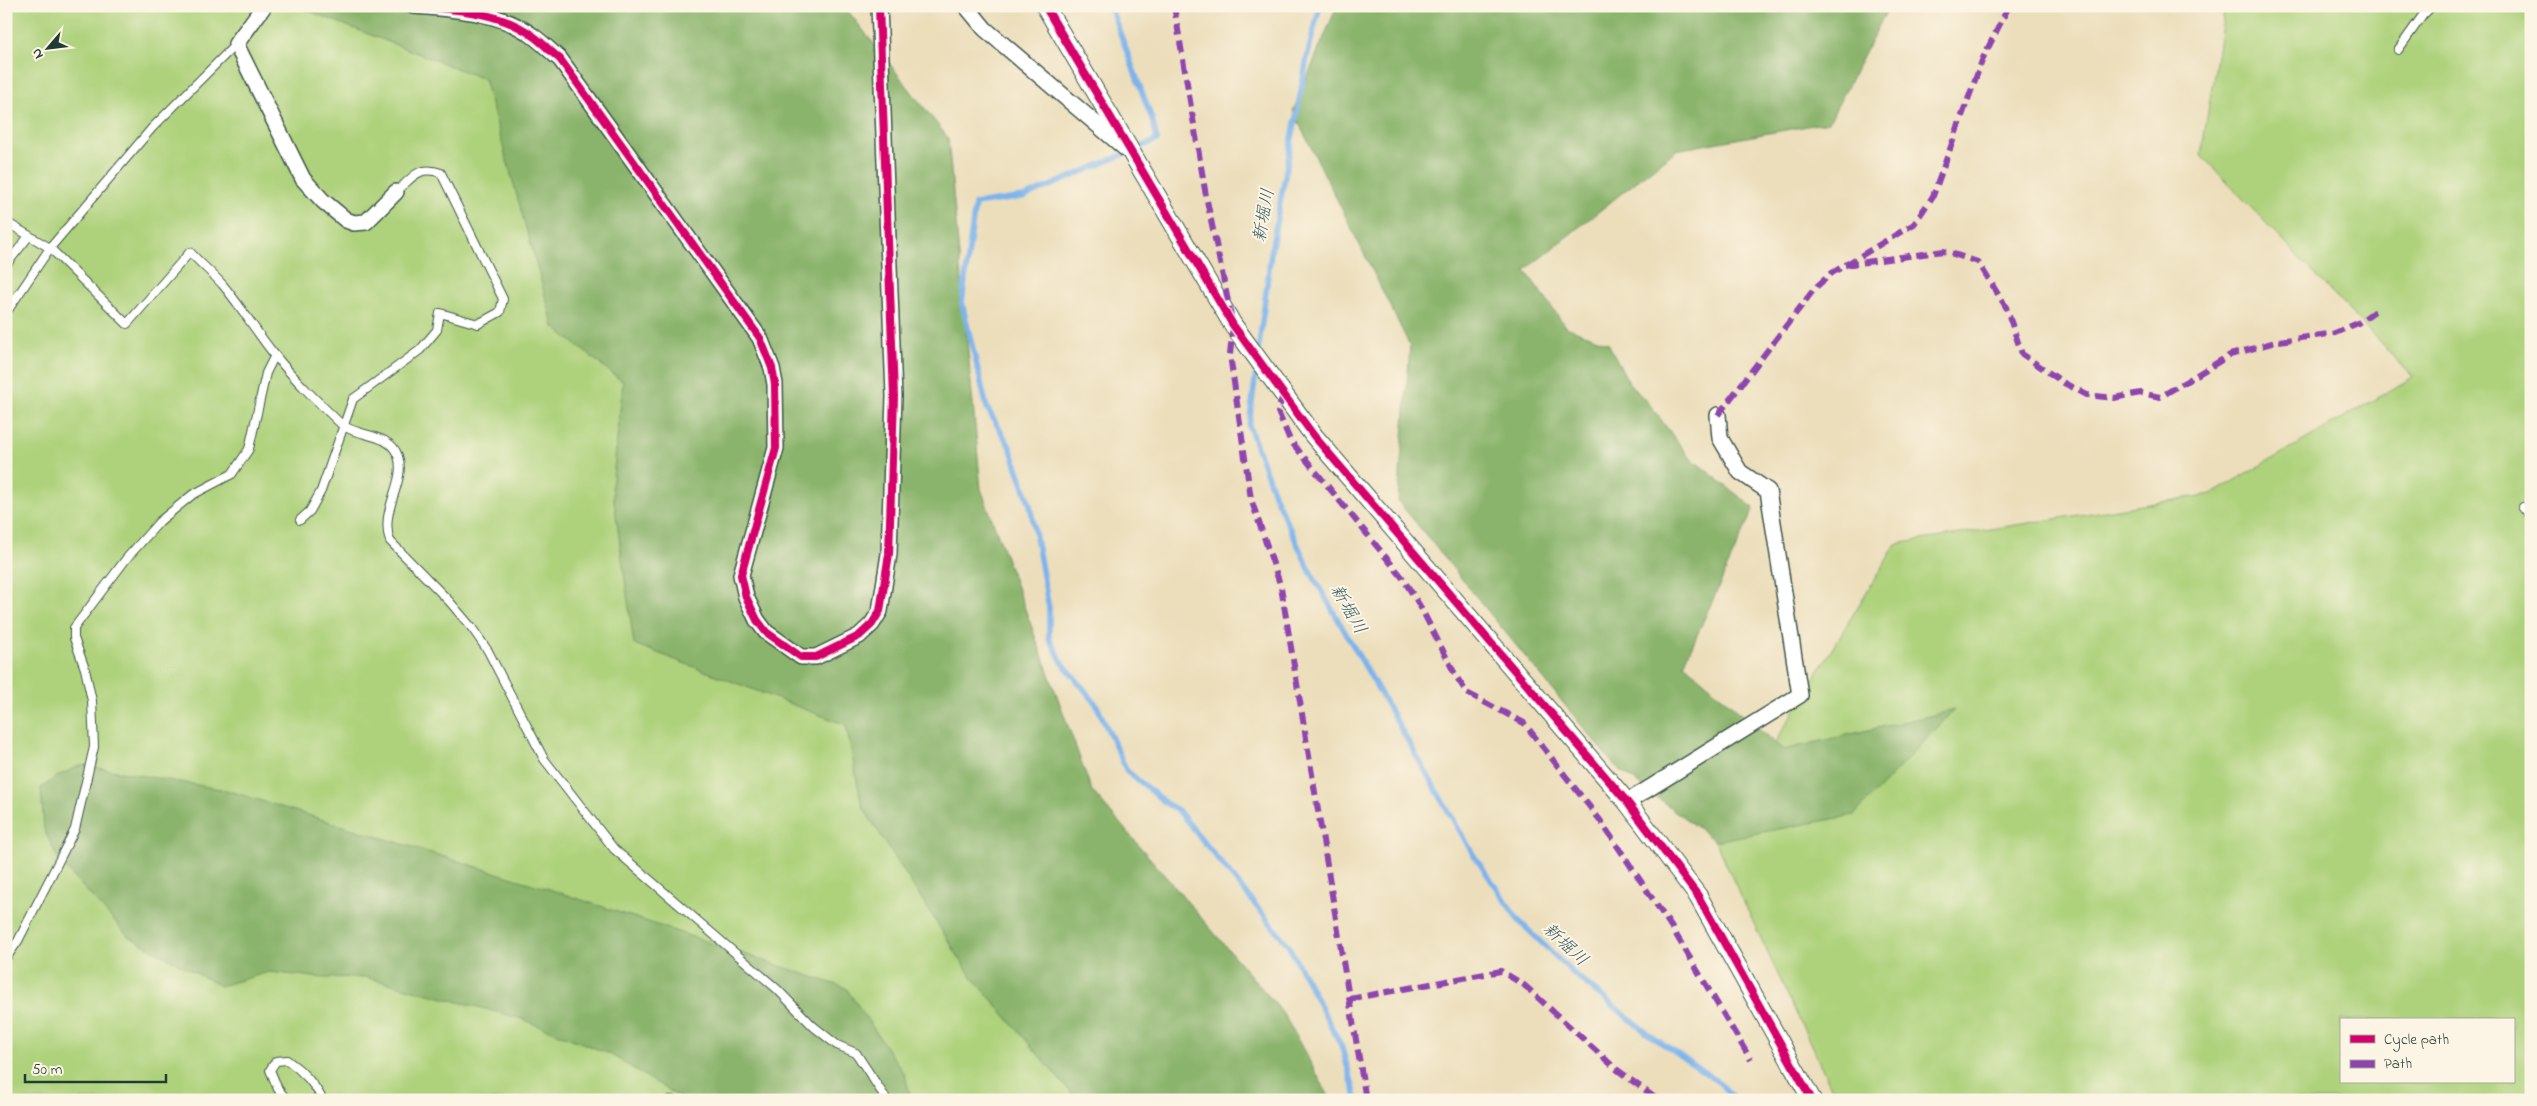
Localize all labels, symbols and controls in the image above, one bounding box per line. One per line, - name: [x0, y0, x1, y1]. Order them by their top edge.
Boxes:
- north arrow: [22, 22, 72, 72]
- text: N: [26, 44, 49, 63]
- water label: 新堀川: [1247, 187, 1282, 244]
- water label: 新堀川: [1323, 580, 1372, 640]
- water label: 新堀川: [1536, 918, 1593, 973]
- legend: [2340, 1018, 2514, 1084]
- text: Cycle path: [2384, 1029, 2449, 1052]
- scale bar: [25, 1051, 166, 1083]
- text: Path: [2384, 1053, 2412, 1075]
- text: 50 m: [32, 1059, 63, 1081]

